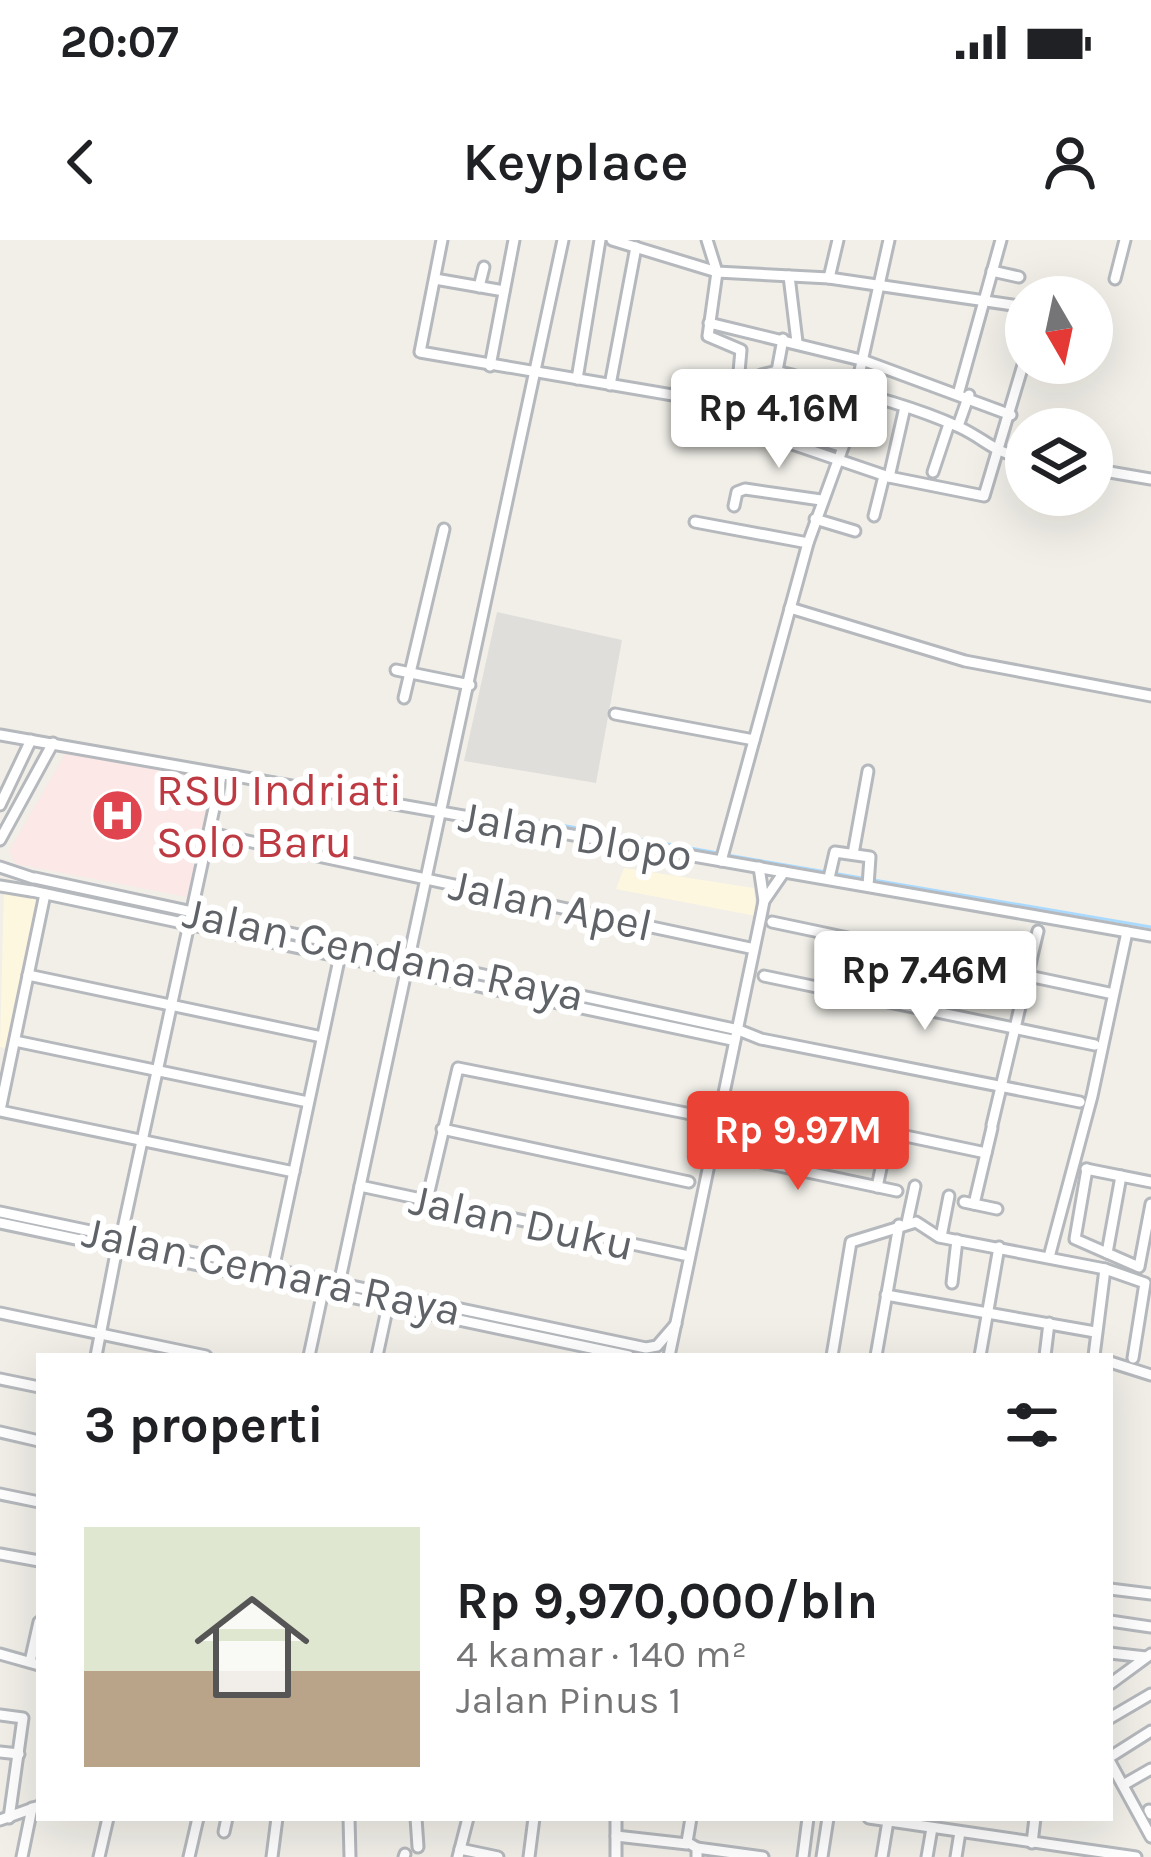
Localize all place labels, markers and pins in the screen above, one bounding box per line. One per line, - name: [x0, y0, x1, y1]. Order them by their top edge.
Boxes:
- pin: Rp 4.16M: [655, 369, 903, 471]
- place label: RSU Indriati Solo Baru: [156, 764, 402, 868]
- hospital icon: RSU Indriati Solo Baru: [89, 787, 145, 843]
- pin: Rp 7.46M: [801, 931, 1049, 1033]
- pin: Rp 9.97M: [674, 1091, 922, 1193]

